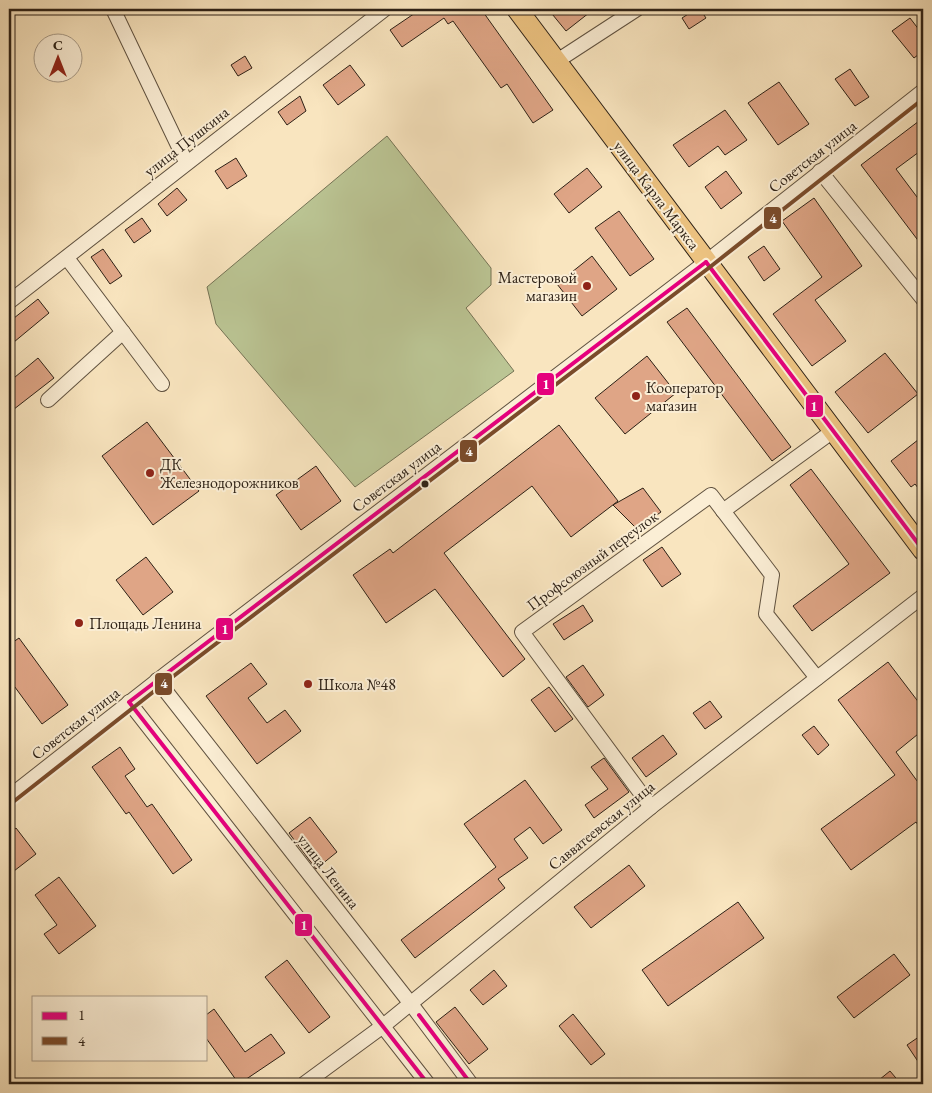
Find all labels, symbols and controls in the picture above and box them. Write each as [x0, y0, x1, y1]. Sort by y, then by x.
north arrow [32, 32, 82, 82]
text: С [53, 36, 63, 54]
street label: улица Пушкина [139, 101, 234, 181]
street label: Советская улица [764, 115, 861, 197]
street label: улица Карла Маркса [609, 136, 705, 255]
line badge: 4 [763, 206, 782, 230]
text: 4 [769, 209, 777, 227]
place label: Мастеровой магазин [498, 267, 578, 306]
marker: Мастеровой магазин [581, 280, 593, 292]
line badge: 1 [536, 372, 555, 396]
text: 1 [542, 375, 550, 393]
place label: Кооператор магазин [646, 377, 724, 416]
marker: Кооператор магазин [630, 390, 642, 402]
line badge: 1 [805, 394, 824, 418]
text: 1 [810, 397, 818, 415]
street label: Советская улица [347, 436, 446, 517]
line badge: 4 [459, 439, 478, 463]
text: 4 [465, 442, 473, 460]
place label: ДК Железнодорожников [159, 454, 299, 493]
marker: ДК Железнодорожников [144, 467, 156, 479]
unlabelled marker [420, 479, 430, 489]
street label: Профсоюзный переулок [522, 505, 663, 615]
place label: Площадь Ленина [89, 613, 202, 634]
marker: Площадь Ленина [73, 617, 85, 629]
line badge: 1 [215, 617, 234, 641]
text: 1 [221, 620, 229, 638]
line badge: 4 [154, 672, 173, 696]
text: 4 [160, 674, 168, 692]
place label: Школа №48 [318, 674, 396, 695]
marker: Школа №48 [302, 678, 314, 690]
street label: Советская улица [27, 682, 124, 764]
street label: Савватеевская улица [544, 776, 659, 875]
street label: улица Ленина [293, 830, 365, 914]
line badge: 1 [294, 913, 313, 937]
text: 1 [300, 916, 308, 934]
legend [32, 996, 208, 1060]
text: 1 [78, 1005, 85, 1024]
text: 4 [78, 1031, 86, 1050]

